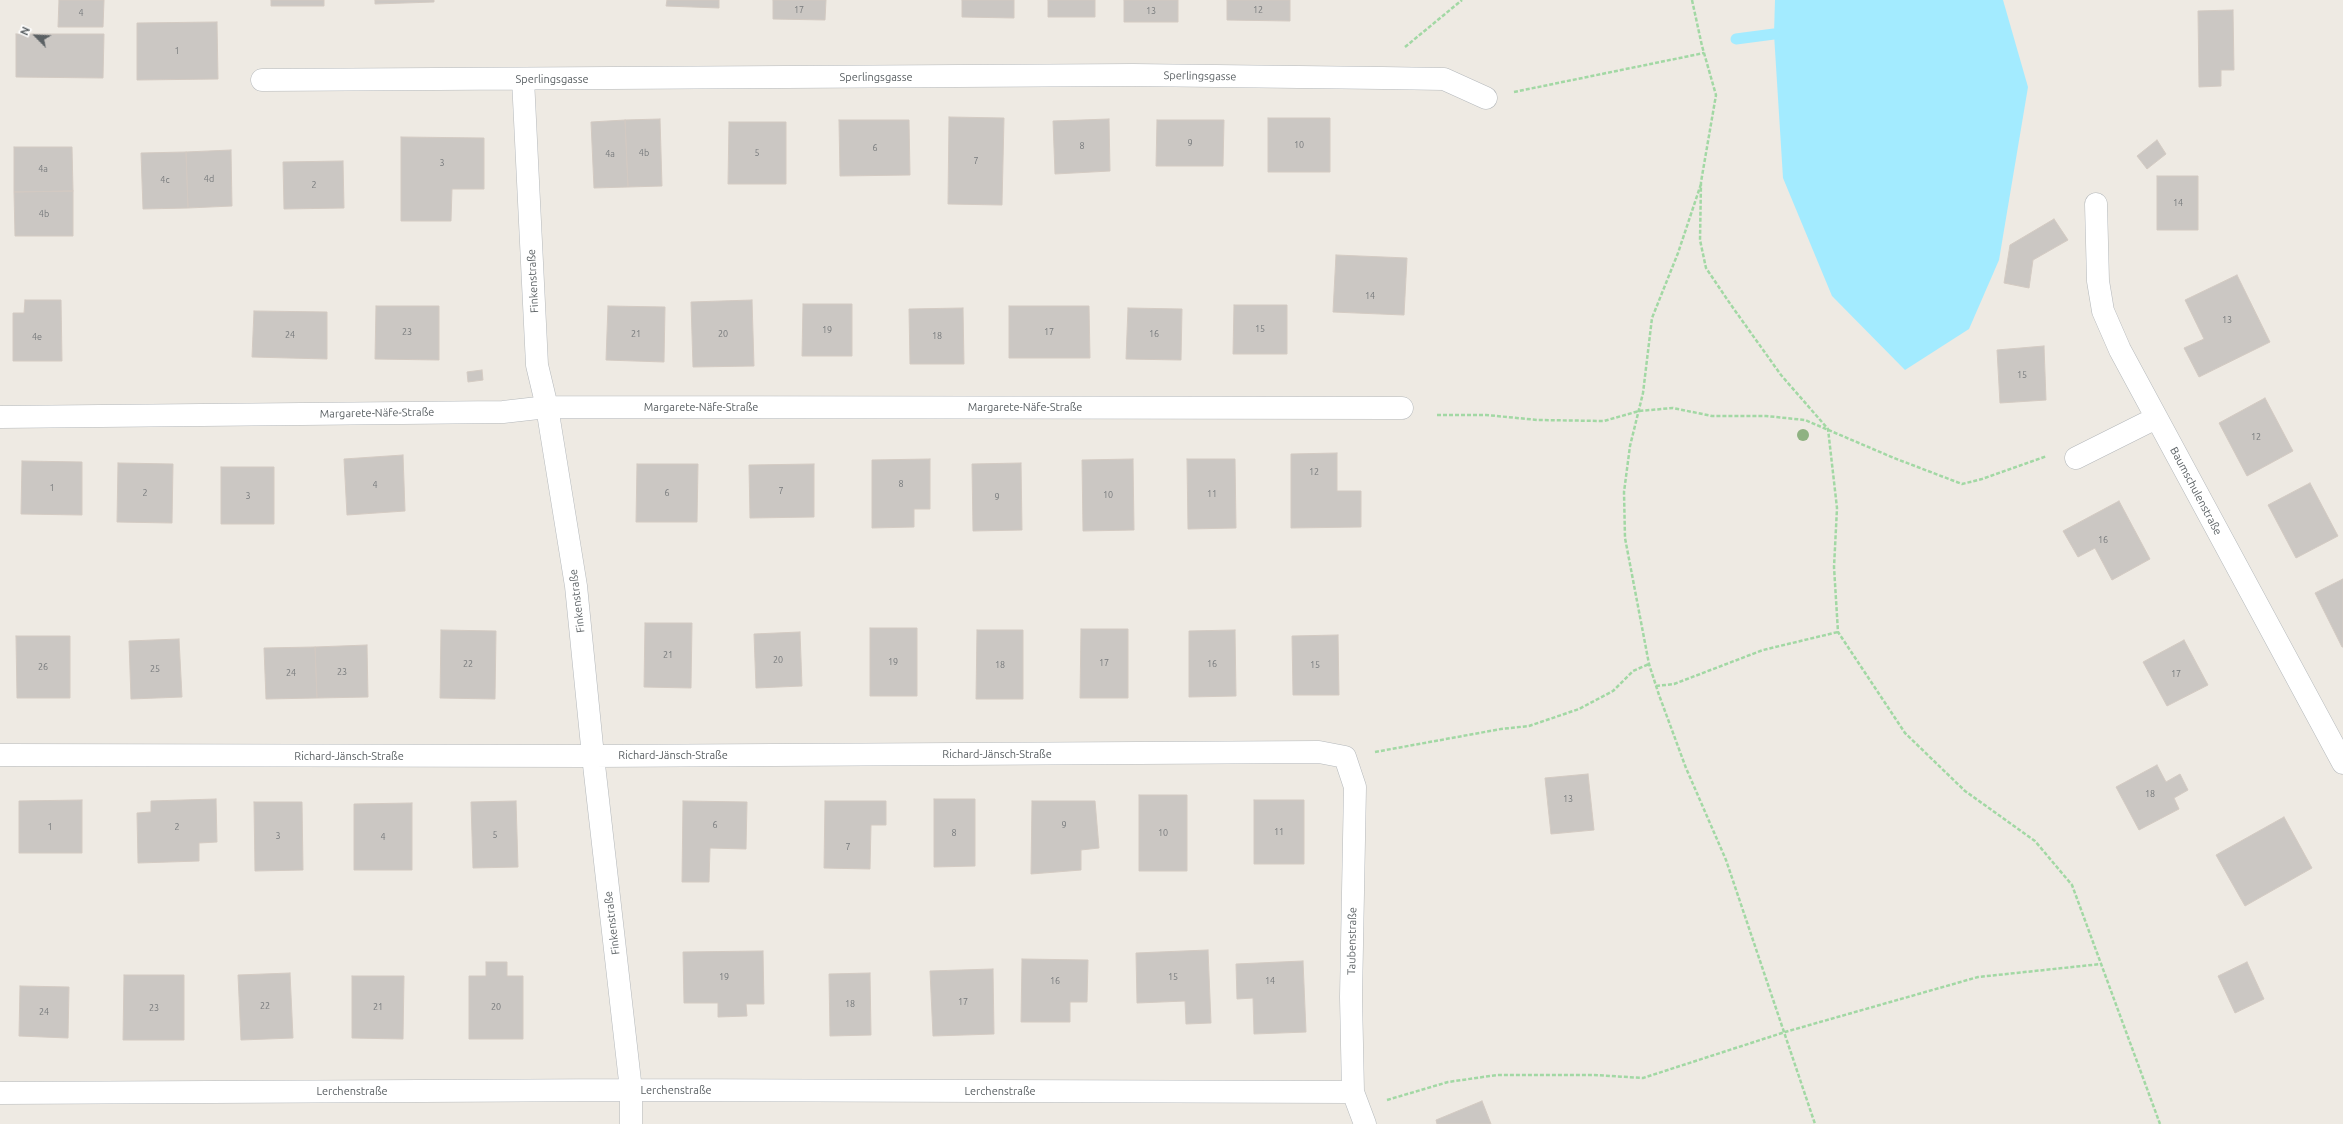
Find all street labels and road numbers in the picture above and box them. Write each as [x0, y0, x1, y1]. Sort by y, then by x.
street label: Sperlingsgasse [1163, 69, 1237, 83]
street label: Sperlingsgasse [840, 70, 912, 84]
street label: Sperlingsgasse [516, 72, 588, 86]
street label: Finkenstraße [525, 249, 541, 313]
street label: Margarete-Näfe-Straße [644, 400, 758, 414]
street label: Margarete-Näfe-Straße [968, 400, 1082, 414]
street label: Margarete-Näfe-Straße [320, 405, 434, 421]
street label: Baumschulenstraße [2167, 445, 2225, 537]
street label: Finkenstraße [567, 568, 587, 634]
street label: Richard-Jänsch-Straße [942, 747, 1052, 761]
street label: Richard-Jänsch-Straße [618, 748, 728, 762]
street label: Richard-Jänsch-Straße [294, 749, 404, 763]
street label: Finkenstraße [602, 890, 622, 956]
street label: Taubenstraße [1345, 907, 1359, 975]
street label: Lerchenstraße [640, 1083, 712, 1097]
street label: Lerchenstraße [316, 1084, 388, 1098]
street label: Lerchenstraße [964, 1084, 1036, 1098]

